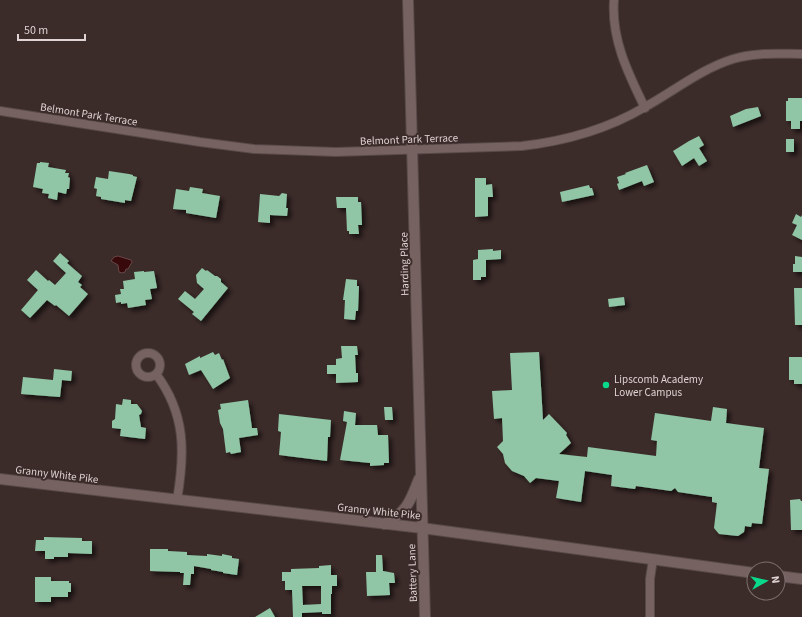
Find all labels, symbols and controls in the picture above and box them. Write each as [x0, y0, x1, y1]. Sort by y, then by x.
scale bar [18, 16, 85, 42]
text: 50 m [24, 22, 48, 39]
street label: Belmont Park Terrace [39, 99, 139, 130]
street label: Belmont Park Terrace [360, 130, 459, 149]
street label: Harding Place [396, 231, 413, 296]
place label: Lipscomb Academy Lower Campus [614, 372, 703, 400]
marker: Lipscomb Academy Lower Campus [601, 380, 611, 390]
street label: Granny White Pike [15, 462, 100, 487]
street label: Granny White Pike [337, 500, 422, 523]
street label: Battery Lane [404, 543, 421, 602]
north arrow [746, 561, 786, 601]
text: N [767, 575, 783, 584]

